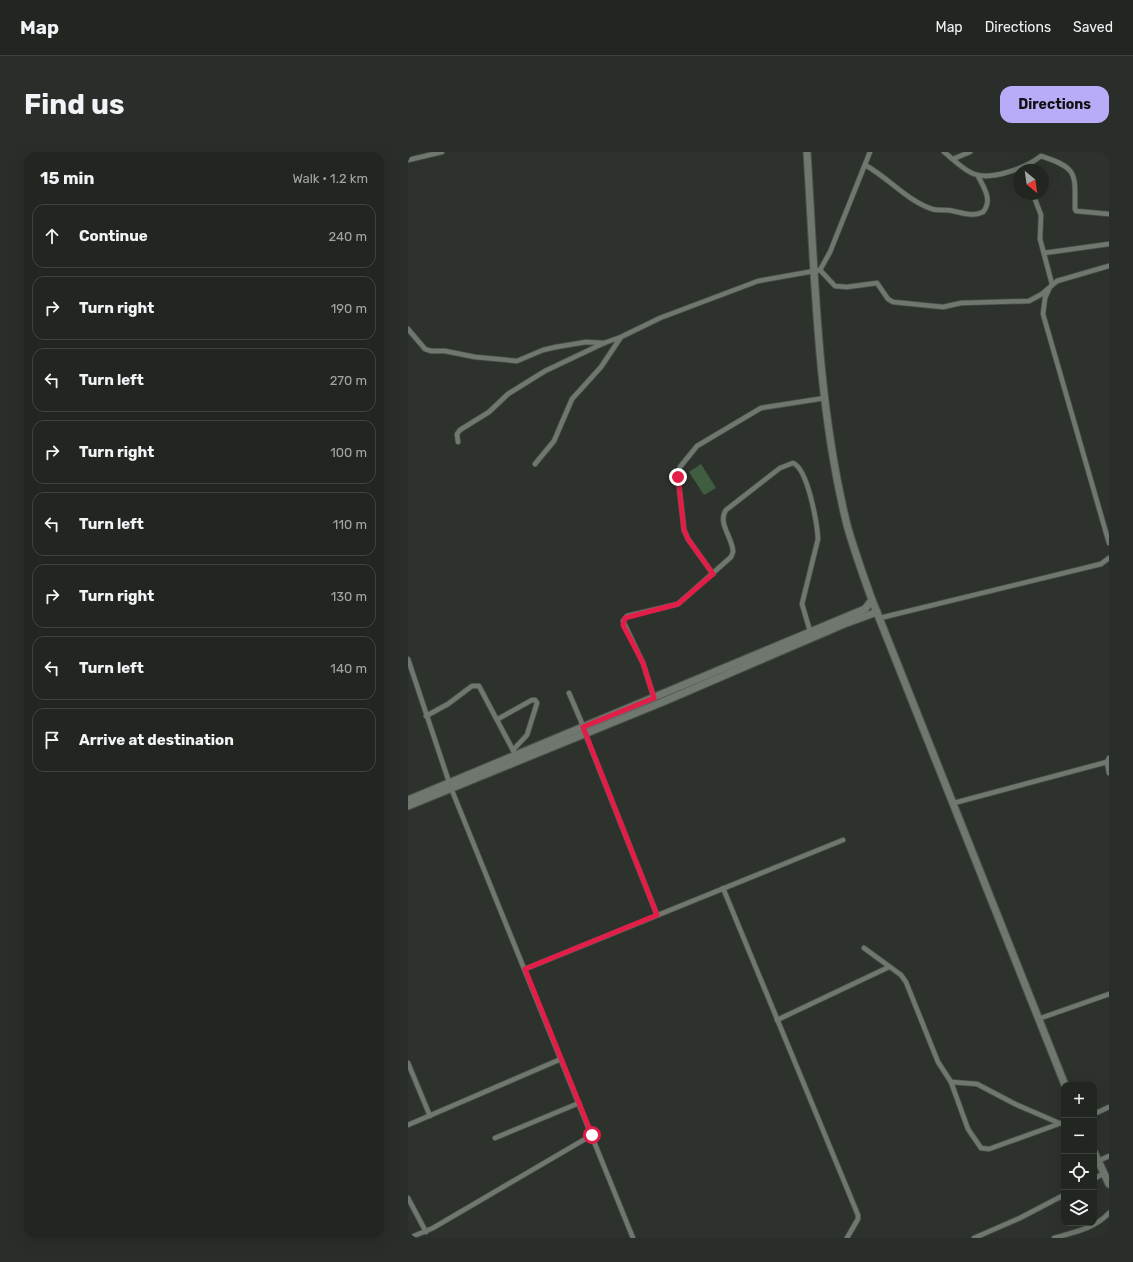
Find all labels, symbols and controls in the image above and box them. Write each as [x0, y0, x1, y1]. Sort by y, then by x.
text: Map [20, 16, 59, 39]
text: Map [936, 19, 963, 36]
text: Directions [985, 19, 1051, 36]
text: Saved [1073, 19, 1113, 36]
button: Directions [1000, 86, 1109, 123]
text: Find us [24, 88, 124, 121]
north arrow [1013, 164, 1049, 200]
text: 15 min [40, 168, 94, 188]
text: Walk · 1.2 km [292, 171, 368, 186]
icon: ahead [41, 225, 63, 247]
text: Continue [79, 227, 148, 245]
text: 240 m [328, 229, 367, 244]
icon: right [41, 297, 63, 319]
text: Turn right [79, 299, 154, 317]
text: 190 m [331, 301, 367, 316]
icon: left [41, 369, 63, 391]
text: Turn left [79, 371, 144, 389]
text: 270 m [330, 373, 367, 388]
icon: right [41, 441, 63, 463]
text: Turn right [79, 443, 154, 461]
text: 100 m [330, 445, 367, 460]
route end [669, 468, 687, 486]
icon: left [41, 513, 63, 535]
text: Turn left [79, 515, 144, 533]
text: 110 m [333, 517, 367, 532]
icon: right [41, 585, 63, 607]
text: Turn right [79, 587, 154, 605]
text: 130 m [331, 589, 367, 604]
icon: left [41, 657, 63, 679]
text: Turn left [79, 659, 144, 677]
text: 140 m [330, 661, 367, 676]
icon: arrive [41, 729, 63, 751]
text: Arrive at destination [79, 731, 234, 749]
map controls [1061, 1082, 1097, 1226]
button: + [1061, 1082, 1097, 1118]
button: − [1061, 1118, 1097, 1154]
route start [583, 1126, 601, 1144]
button: locate [1061, 1154, 1097, 1190]
button: layers [1061, 1190, 1097, 1226]

